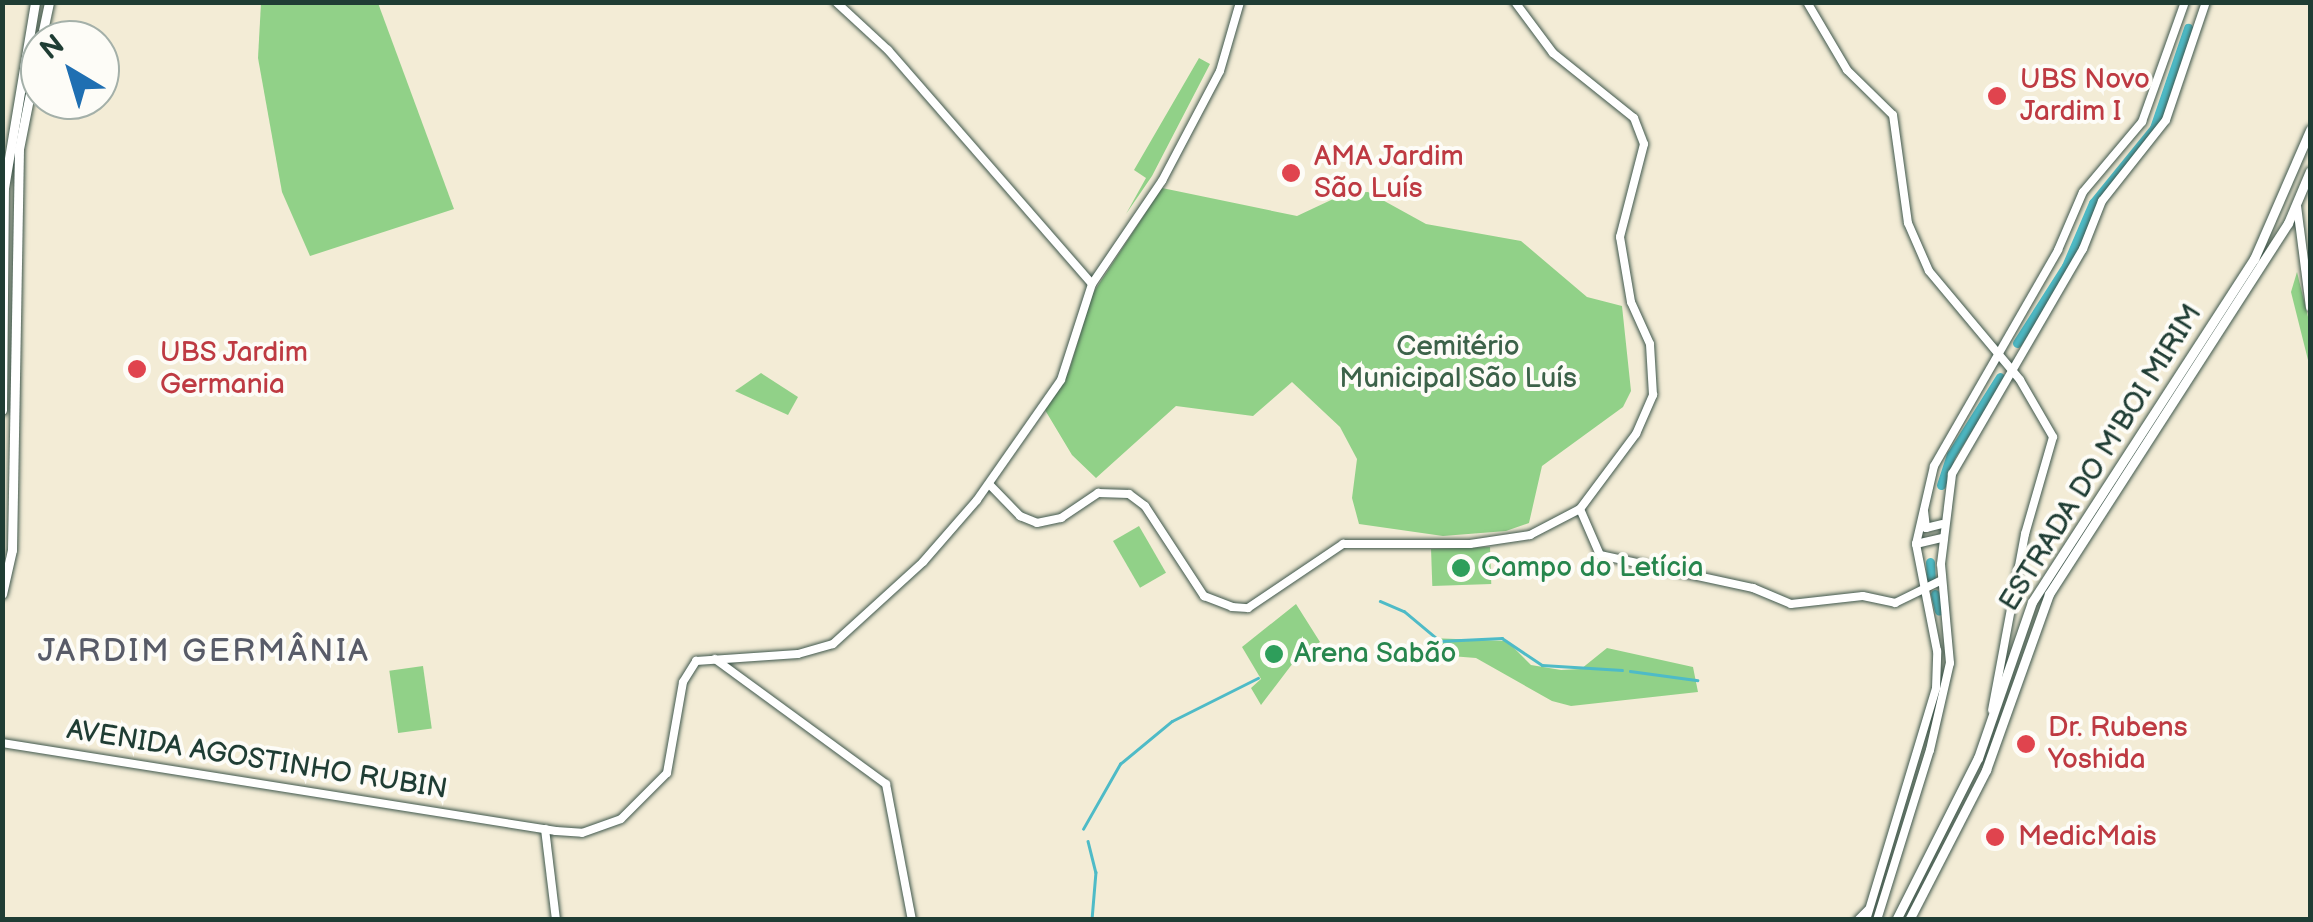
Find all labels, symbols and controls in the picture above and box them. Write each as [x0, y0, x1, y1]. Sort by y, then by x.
north arrow [20, 20, 120, 120]
text: N [34, 28, 71, 67]
place label: UBS Novo Jardim I [2020, 63, 2150, 129]
marker: UBS Novo Jardim I [1984, 83, 2010, 109]
place label: AMA Jardim São Luís [1314, 140, 1465, 206]
marker: AMA Jardim São Luís [1278, 160, 1304, 186]
street label: ESTRADA DO M'BOI MIRIM [1993, 299, 2209, 617]
park label: Cemitério Municipal São Luís [1339, 330, 1577, 396]
place label: UBS Jardim Germania [160, 336, 309, 402]
marker: UBS Jardim Germania [124, 356, 150, 382]
place label: Campo do Letícia [1481, 551, 1704, 585]
marker: Campo do Letícia [1450, 557, 1472, 579]
district label: JARDIM GERMÂNIA [38, 633, 370, 671]
place label: Arena Sabão [1294, 637, 1457, 671]
marker: Arena Sabão [1263, 643, 1285, 665]
place label: Dr. Rubens Yoshida [2048, 711, 2187, 777]
street label: AVENIDA AGOSTINHO RUBIN [64, 713, 450, 807]
marker: Dr. Rubens Yoshida [2013, 731, 2039, 757]
place label: MedicMais [2018, 820, 2157, 854]
marker: MedicMais [1982, 824, 2008, 850]

